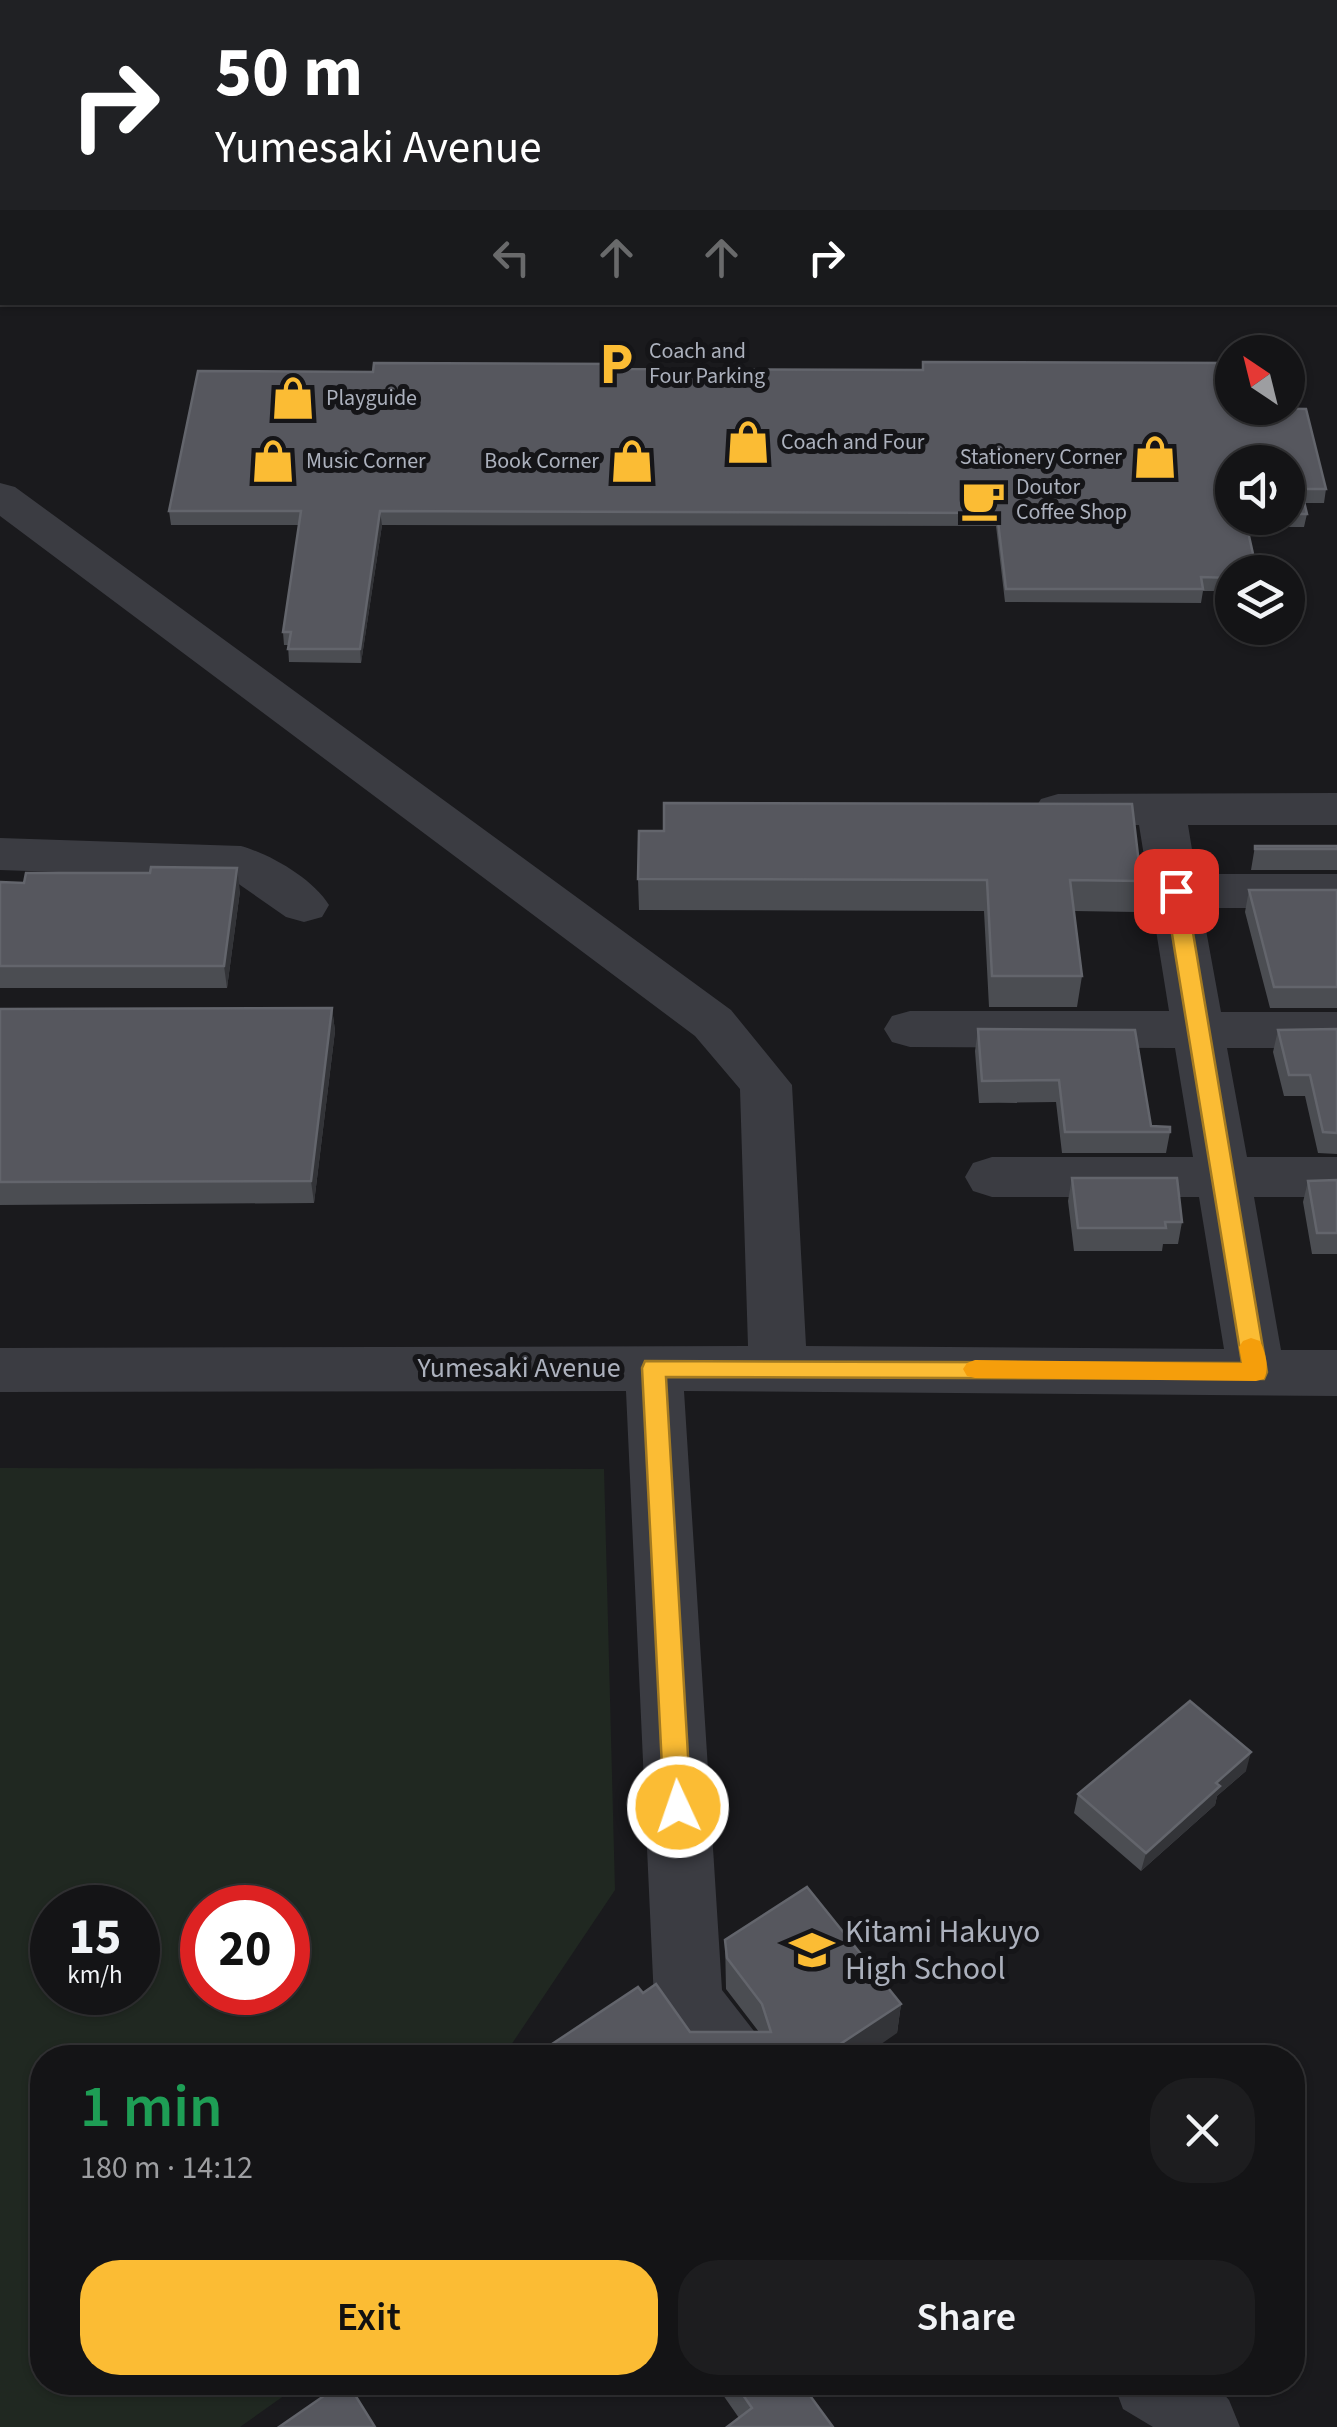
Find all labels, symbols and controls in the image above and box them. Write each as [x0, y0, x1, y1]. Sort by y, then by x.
text: 50 m [215, 23, 363, 123]
icon: right [50, 40, 180, 170]
text: Yumesaki Avenue [215, 116, 542, 180]
icon: left [484, 230, 539, 285]
icon: ahead [589, 230, 644, 285]
icon: ahead [694, 230, 749, 285]
icon: right [799, 230, 854, 285]
place label: Coach and Four Parking [649, 335, 765, 392]
north arrow [1215, 335, 1305, 425]
map controls [1215, 335, 1305, 645]
parking icon: Coach and Four Parking [592, 340, 640, 388]
shop icon: Playguide [269, 374, 317, 422]
place label: Playguide [326, 382, 417, 414]
shop icon: Coach and Four [724, 418, 772, 466]
place label: Coach and Four [781, 426, 925, 458]
shop icon: Stationery Corner [1131, 433, 1179, 481]
shop icon: Music Corner [249, 437, 297, 485]
shop icon: Book Corner [608, 437, 656, 485]
place label: Stationery Corner [960, 441, 1122, 473]
place label: Music Corner [306, 445, 426, 477]
place label: Book Corner [484, 445, 599, 477]
button: sound [1215, 445, 1305, 535]
place label: Doutor Coffee Shop [1016, 471, 1127, 528]
cafe icon: Doutor Coffee Shop [959, 476, 1007, 524]
button: layers [1215, 555, 1305, 645]
pin [1134, 849, 1219, 934]
icon: arrive [1149, 864, 1204, 919]
street label: Yumesaki Avenue [416, 1348, 621, 1388]
position arrow [626, 1755, 730, 1859]
speed limit sign: 20 [180, 1885, 310, 2015]
text: 15 [69, 1902, 121, 1973]
place label: Kitami Hakuyo High School [845, 1909, 1040, 1992]
school or university icon: Kitami Hakuyo High School [788, 1926, 836, 1974]
text: km/h [67, 1957, 123, 1993]
text: 1 min [80, 2065, 223, 2150]
button: close [1150, 2078, 1255, 2183]
text: 180 m · 14:12 [80, 2145, 253, 2191]
button: Exit [80, 2260, 658, 2375]
button: Share [678, 2260, 1255, 2375]

